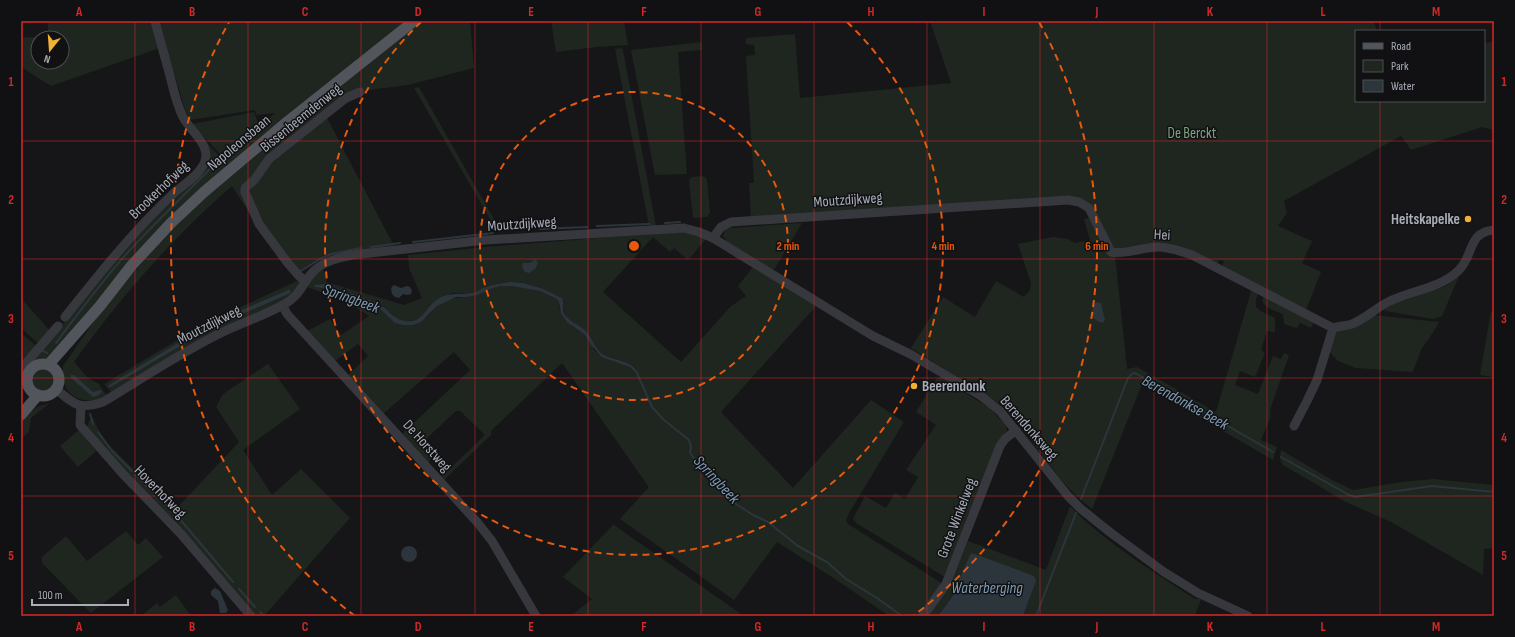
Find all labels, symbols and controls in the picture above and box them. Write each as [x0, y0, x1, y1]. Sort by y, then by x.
text: A [75, 4, 83, 20]
text: B [189, 4, 195, 20]
text: C [302, 4, 309, 20]
text: D [415, 4, 422, 20]
text: E [528, 4, 534, 20]
text: F [641, 4, 647, 20]
text: G [755, 4, 762, 20]
text: H [868, 4, 875, 20]
text: I [983, 4, 986, 20]
text: J [1095, 4, 1099, 20]
text: K [1207, 4, 1214, 20]
text: L [1320, 4, 1326, 20]
text: M [1432, 4, 1440, 20]
north arrow [30, 30, 70, 70]
legend [1355, 30, 1485, 102]
text: Road [1391, 39, 1411, 54]
text: N [42, 52, 52, 66]
text: Park [1391, 59, 1409, 74]
text: 1 [8, 74, 14, 90]
text: 1 [1501, 74, 1507, 90]
street label: Bissenbeemdenweg [256, 79, 346, 157]
text: Water [1391, 79, 1415, 94]
street label: Napoleonsbaan [203, 111, 275, 175]
park label: De Berckt [1168, 124, 1217, 143]
street label: Brookerhofweg [125, 157, 193, 223]
street label: Moutzdijkweg [813, 188, 883, 212]
text: 2 [8, 192, 14, 208]
text: 2 [1501, 192, 1507, 208]
place label: Heitskapelke [1391, 210, 1460, 229]
street label: Moutzdijkweg [487, 212, 557, 236]
marker: Heitskapelke [1463, 214, 1473, 224]
street label: Hei [1153, 225, 1171, 245]
centre of rings [627, 239, 641, 253]
text: 2 min [777, 239, 799, 254]
text: 4 min [931, 239, 955, 254]
text: 6 min [1085, 239, 1109, 254]
water label: Springbeek [320, 280, 383, 318]
street label: Moutzdijkweg [174, 301, 244, 349]
text: 3 [8, 311, 14, 327]
text: 3 [1501, 311, 1507, 327]
water label: Berendonkse Beek [1138, 371, 1232, 435]
place label: Beerendonk [922, 377, 986, 396]
marker: Beerendonk [909, 381, 919, 391]
street label: Berendonksweg [996, 392, 1062, 464]
street label: De Horstweg [399, 416, 455, 476]
text: 4 [8, 430, 14, 446]
text: 4 [1501, 430, 1507, 446]
water label: Springbeek [689, 452, 744, 509]
street label: Hoverhofweg [130, 461, 190, 523]
street label: Grote Winkelweg [933, 475, 981, 561]
text: 5 [8, 548, 14, 564]
text: 5 [1501, 548, 1507, 564]
water label: Waterberging [951, 579, 1023, 598]
scale bar [32, 581, 128, 607]
text: 100 m [38, 588, 63, 603]
text: A [75, 619, 83, 635]
text: B [189, 619, 195, 635]
text: C [302, 619, 309, 635]
text: D [415, 619, 422, 635]
text: E [528, 619, 534, 635]
text: F [641, 619, 647, 635]
text: G [755, 619, 762, 635]
text: H [868, 619, 875, 635]
text: I [983, 619, 986, 635]
text: J [1095, 619, 1099, 635]
text: K [1207, 619, 1214, 635]
text: L [1320, 619, 1326, 635]
text: M [1432, 619, 1440, 635]

